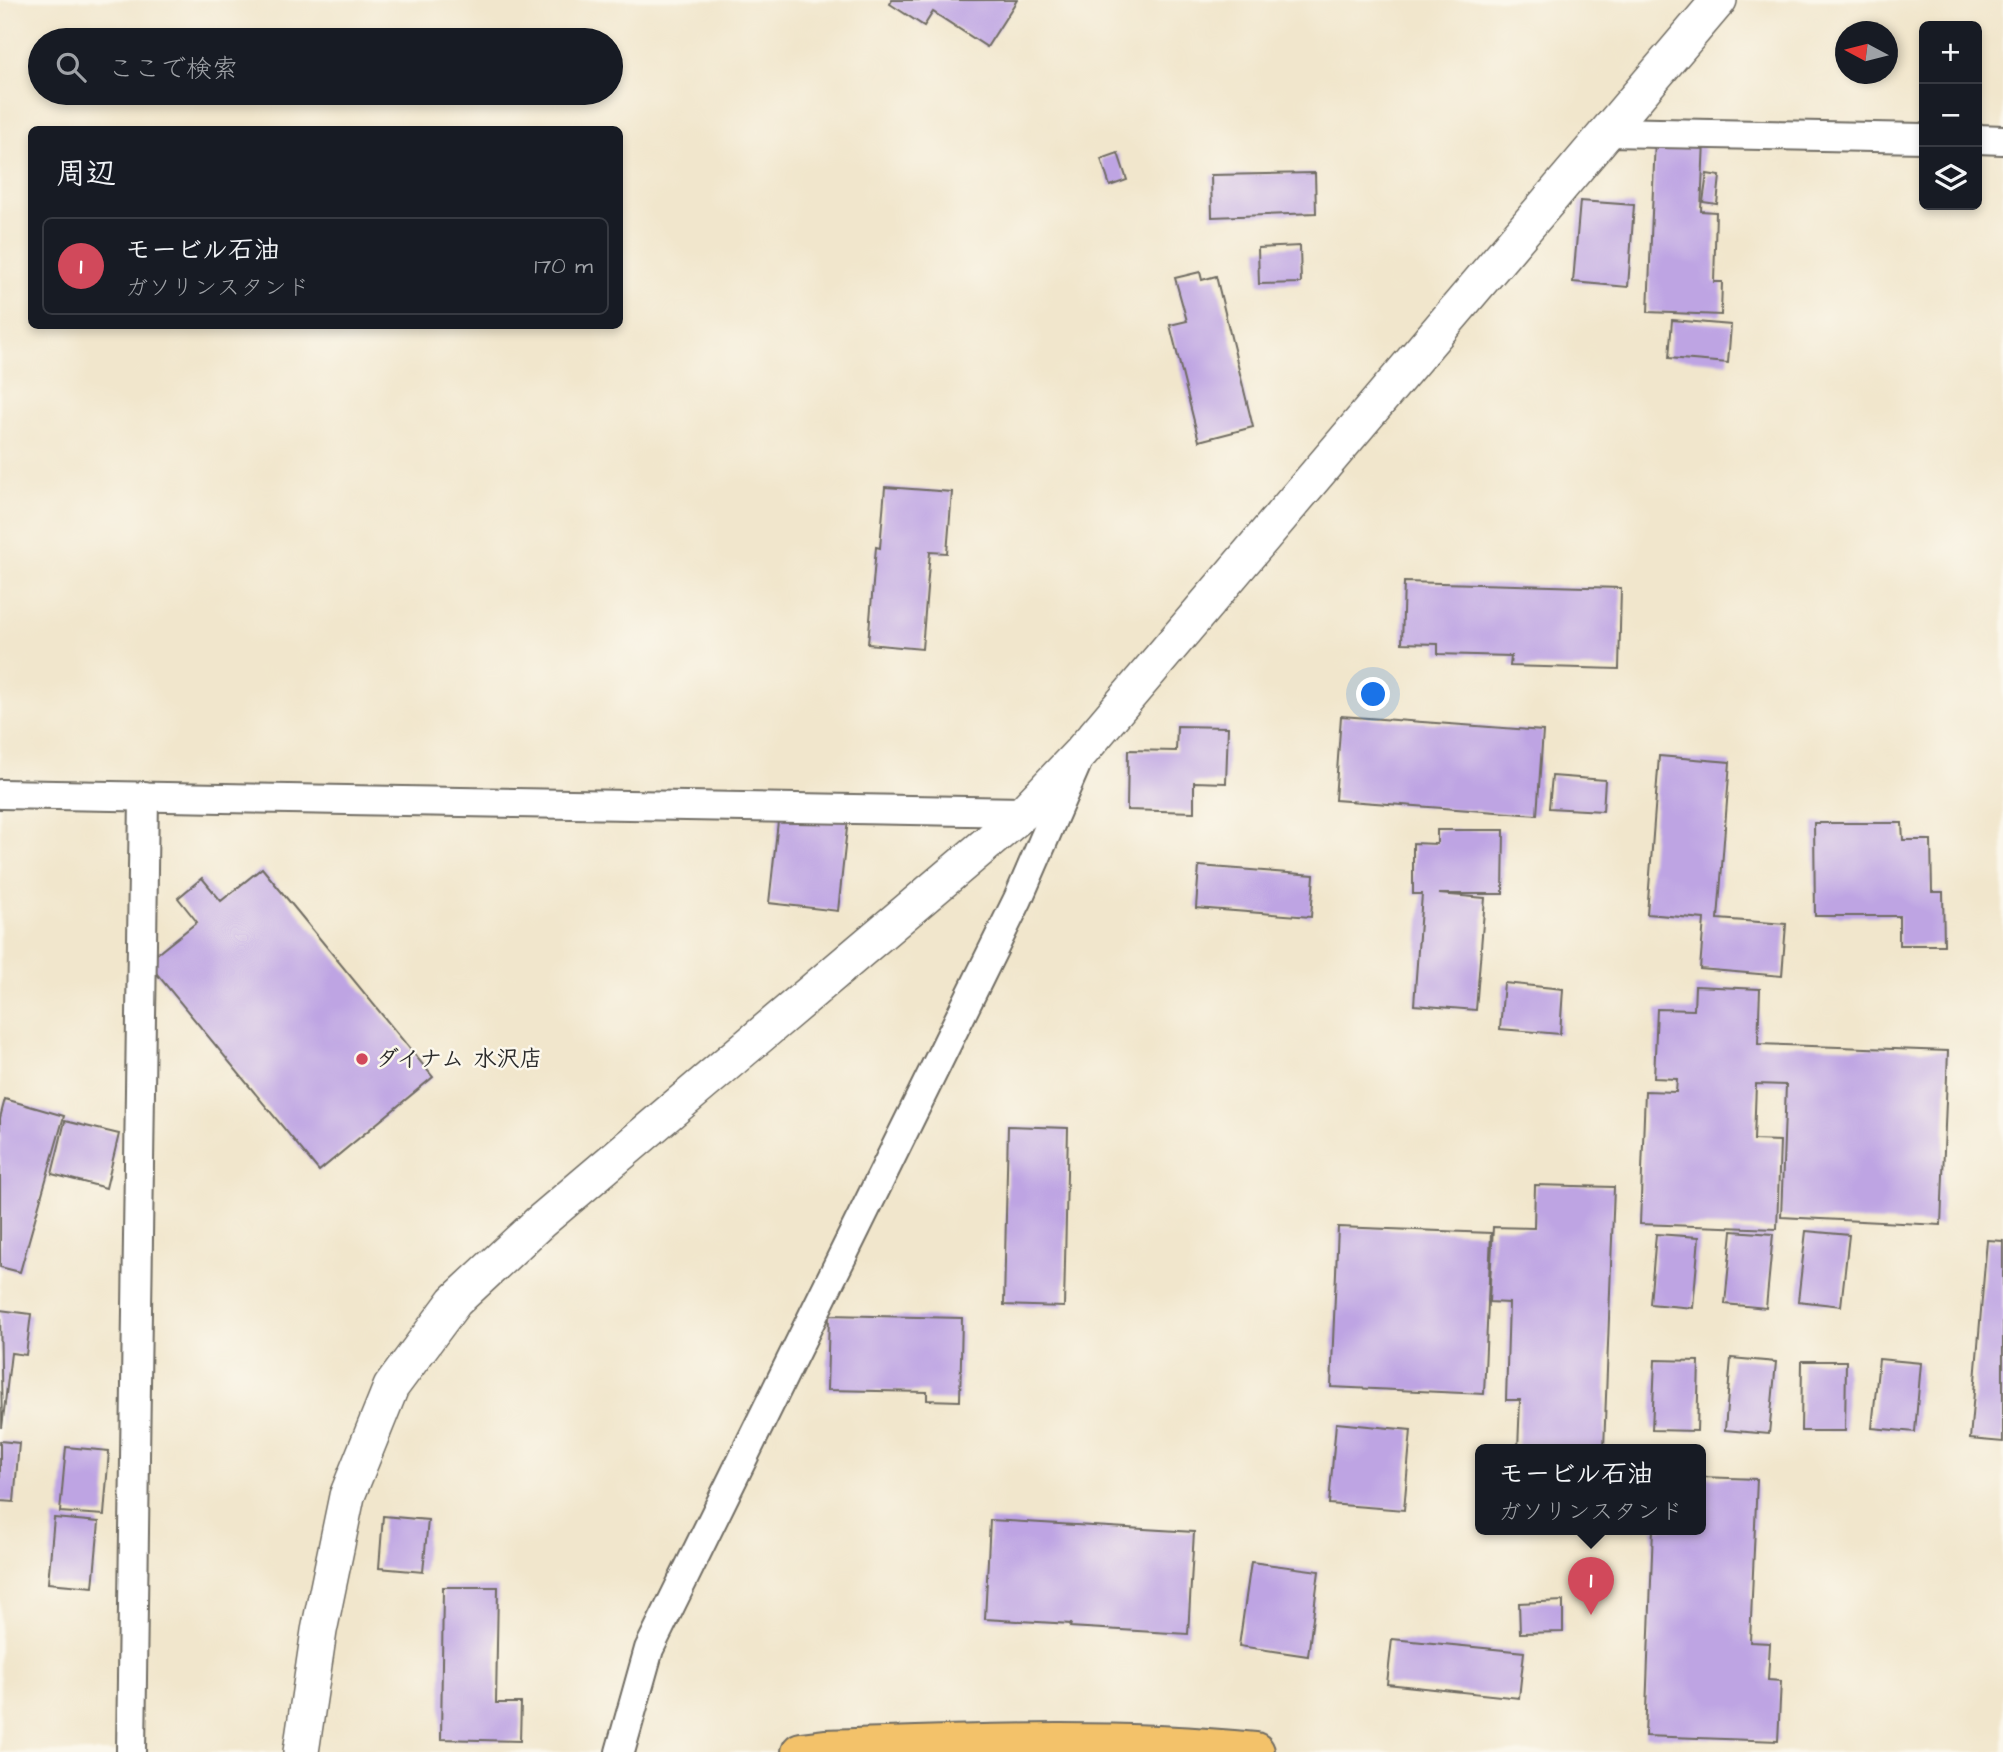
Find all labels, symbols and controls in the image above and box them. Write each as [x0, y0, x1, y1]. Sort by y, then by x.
north arrow [1835, 21, 1898, 84]
map controls [1919, 21, 1982, 210]
button: + [1919, 21, 1982, 84]
search box [28, 28, 623, 105]
icon: search [52, 48, 90, 86]
text: ここで検索 [108, 51, 238, 87]
button: − [1919, 84, 1982, 147]
button: layers [1919, 147, 1982, 210]
text: 周辺 [56, 153, 116, 195]
text: モービル石油 [125, 232, 280, 268]
text: 1 [80, 250, 82, 282]
text: 170 m [534, 250, 593, 282]
text: ガソリンスタンド [125, 272, 309, 304]
your location [1356, 677, 1390, 711]
place label: ダイナム 水沢店 [376, 1043, 543, 1075]
marker: ダイナム 水沢店 [354, 1051, 370, 1067]
popup [1475, 1444, 1706, 1535]
text: モービル石油 [1498, 1456, 1653, 1492]
text: ガソリンスタンド [1498, 1496, 1683, 1528]
pin: 1 [1568, 1557, 1614, 1615]

